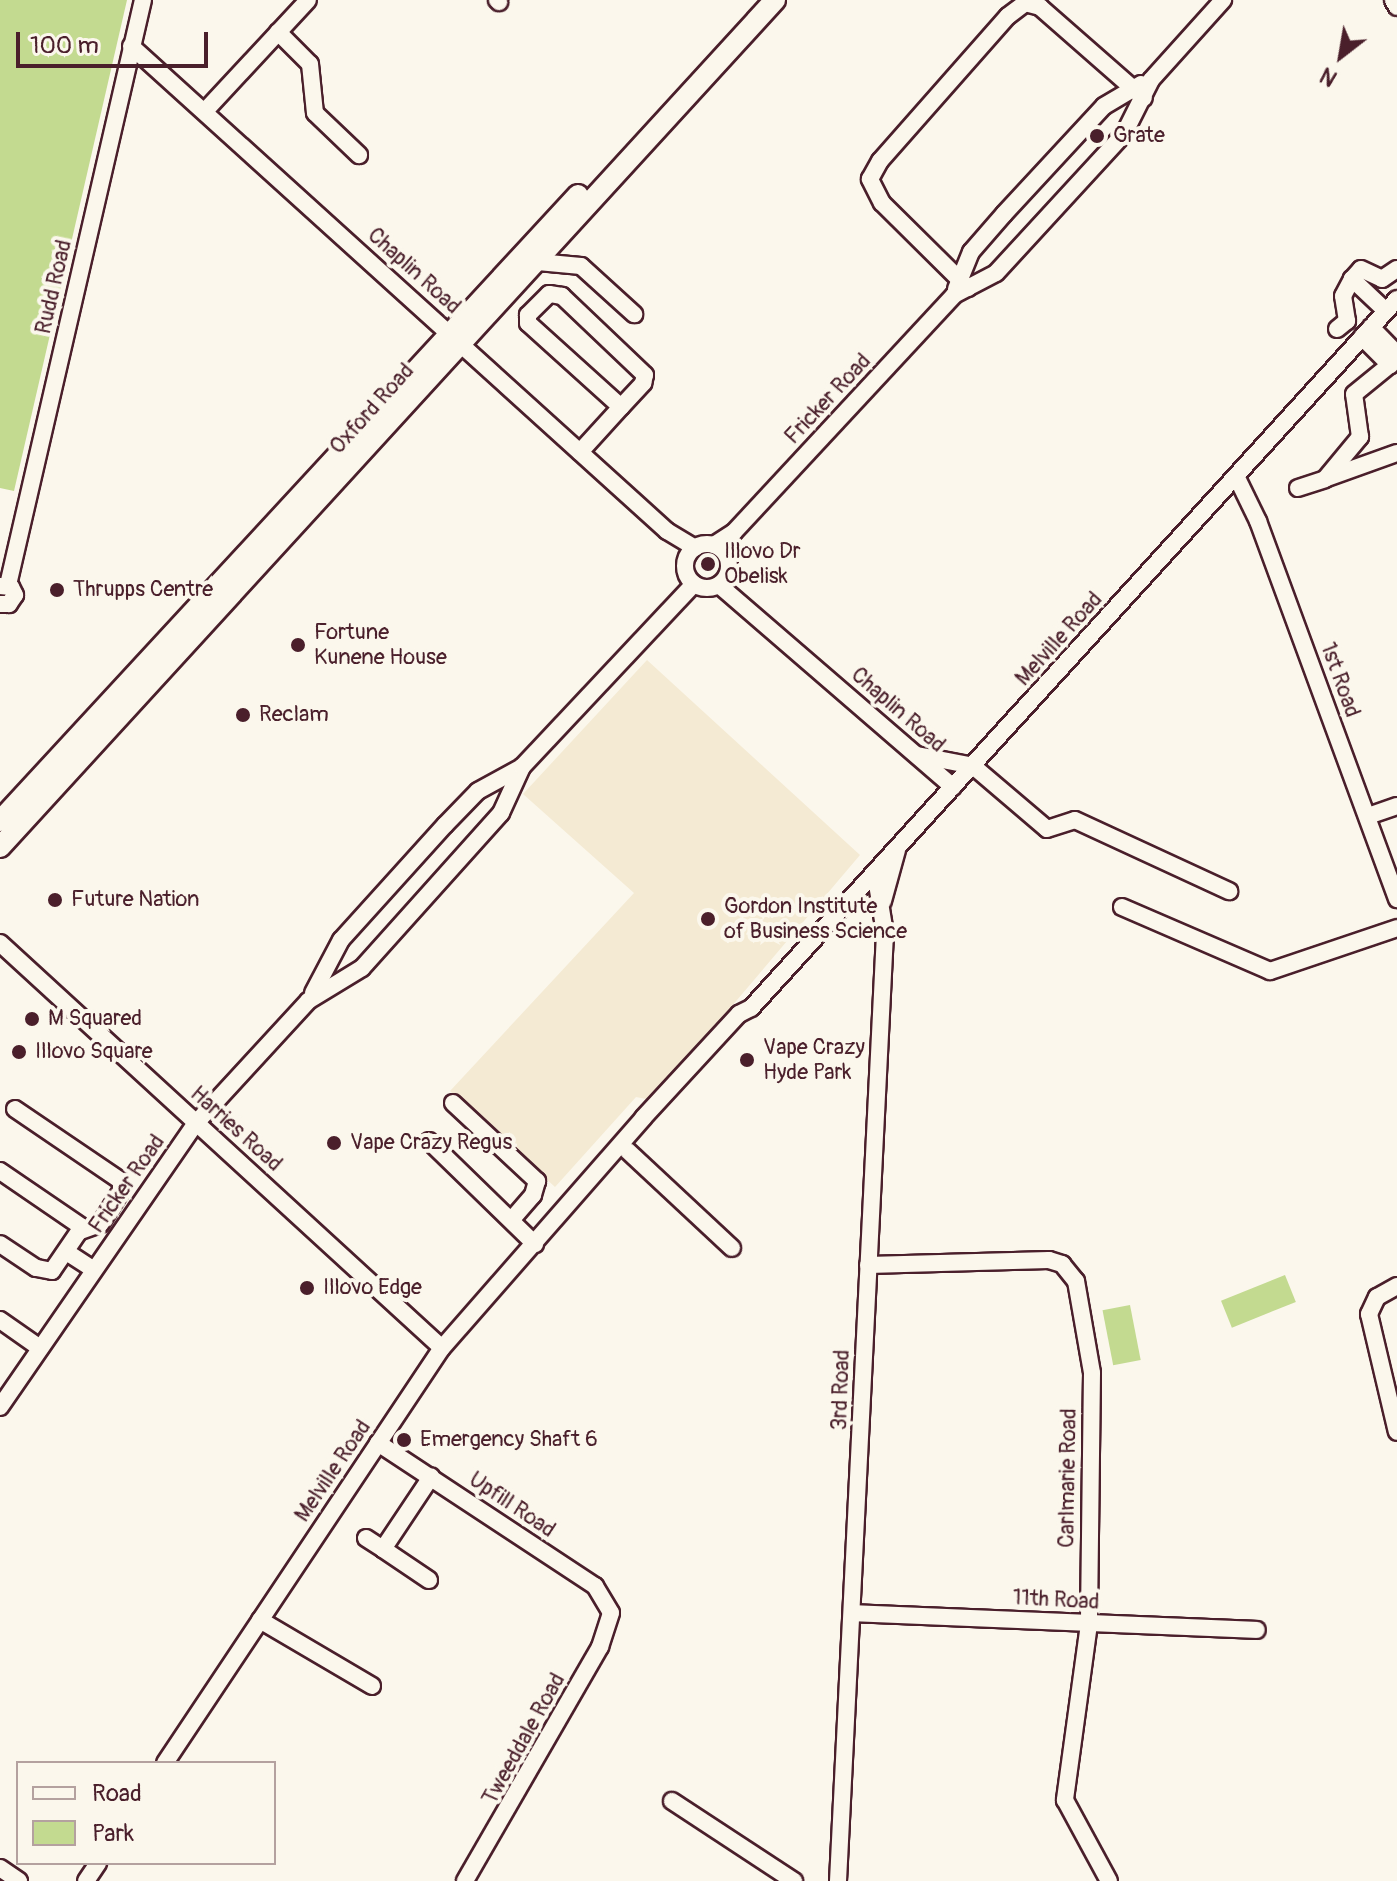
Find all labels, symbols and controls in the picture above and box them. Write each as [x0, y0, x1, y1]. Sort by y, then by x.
scale bar [20, 16, 212, 66]
north arrow [1301, 16, 1381, 96]
text: 100 m [30, 31, 99, 60]
text: N [1315, 61, 1342, 92]
place label: Grate [1113, 123, 1165, 149]
marker: Grate [1088, 127, 1106, 145]
street label: Chaplin Road [362, 222, 466, 320]
street label: Rudd Road [30, 237, 78, 337]
street label: Fricker Road [779, 348, 877, 450]
street label: Oxford Road [324, 358, 420, 460]
place label: Illovo Dr Obelisk [724, 538, 801, 590]
marker: Illovo Dr Obelisk [699, 555, 717, 573]
place label: Thrupps Centre [73, 577, 213, 603]
marker: Thrupps Centre [48, 581, 66, 599]
street label: Melville Road [1010, 587, 1108, 691]
place label: Fortune Kunene House [314, 619, 447, 670]
marker: Fortune Kunene House [289, 636, 307, 654]
street label: 1st Road [1314, 639, 1366, 721]
street label: Chaplin Road [845, 662, 951, 758]
place label: Reclam [259, 702, 329, 728]
marker: Reclam [234, 706, 252, 724]
place label: Future Nation [71, 887, 200, 913]
marker: Future Nation [46, 891, 64, 909]
place label: Gordon Institute of Business Science [724, 893, 907, 944]
marker: Gordon Institute of Business Science [699, 910, 717, 928]
place label: M Squared [48, 1006, 142, 1032]
marker: M Squared [23, 1010, 41, 1028]
place label: Vape Crazy Hyde Park [763, 1034, 865, 1086]
place label: Illovo Square [35, 1039, 153, 1065]
marker: Illovo Square [10, 1043, 28, 1061]
marker: Vape Crazy Hyde Park [738, 1051, 756, 1069]
street label: Harries Road [185, 1081, 287, 1177]
street label: Fricker Road [83, 1130, 171, 1238]
place label: Vape Crazy Regus [350, 1130, 512, 1156]
marker: Vape Crazy Regus [325, 1134, 343, 1152]
place label: Illovo Edge [323, 1275, 422, 1301]
marker: Illovo Edge [298, 1279, 316, 1297]
street label: 3rd Road [826, 1349, 856, 1431]
street label: Carlmarie Road [1054, 1408, 1082, 1548]
street label: Melville Road [289, 1415, 377, 1527]
place label: Emergency Shaft 6 [420, 1427, 598, 1453]
marker: Emergency Shaft 6 [395, 1431, 413, 1449]
street label: Upfill Road [464, 1466, 560, 1544]
street label: 11th Road [1012, 1585, 1100, 1615]
street label: Tweeddale Road [477, 1669, 571, 1809]
legend [16, 1761, 276, 1865]
text: Road [92, 1779, 142, 1808]
text: Park [92, 1819, 134, 1848]

